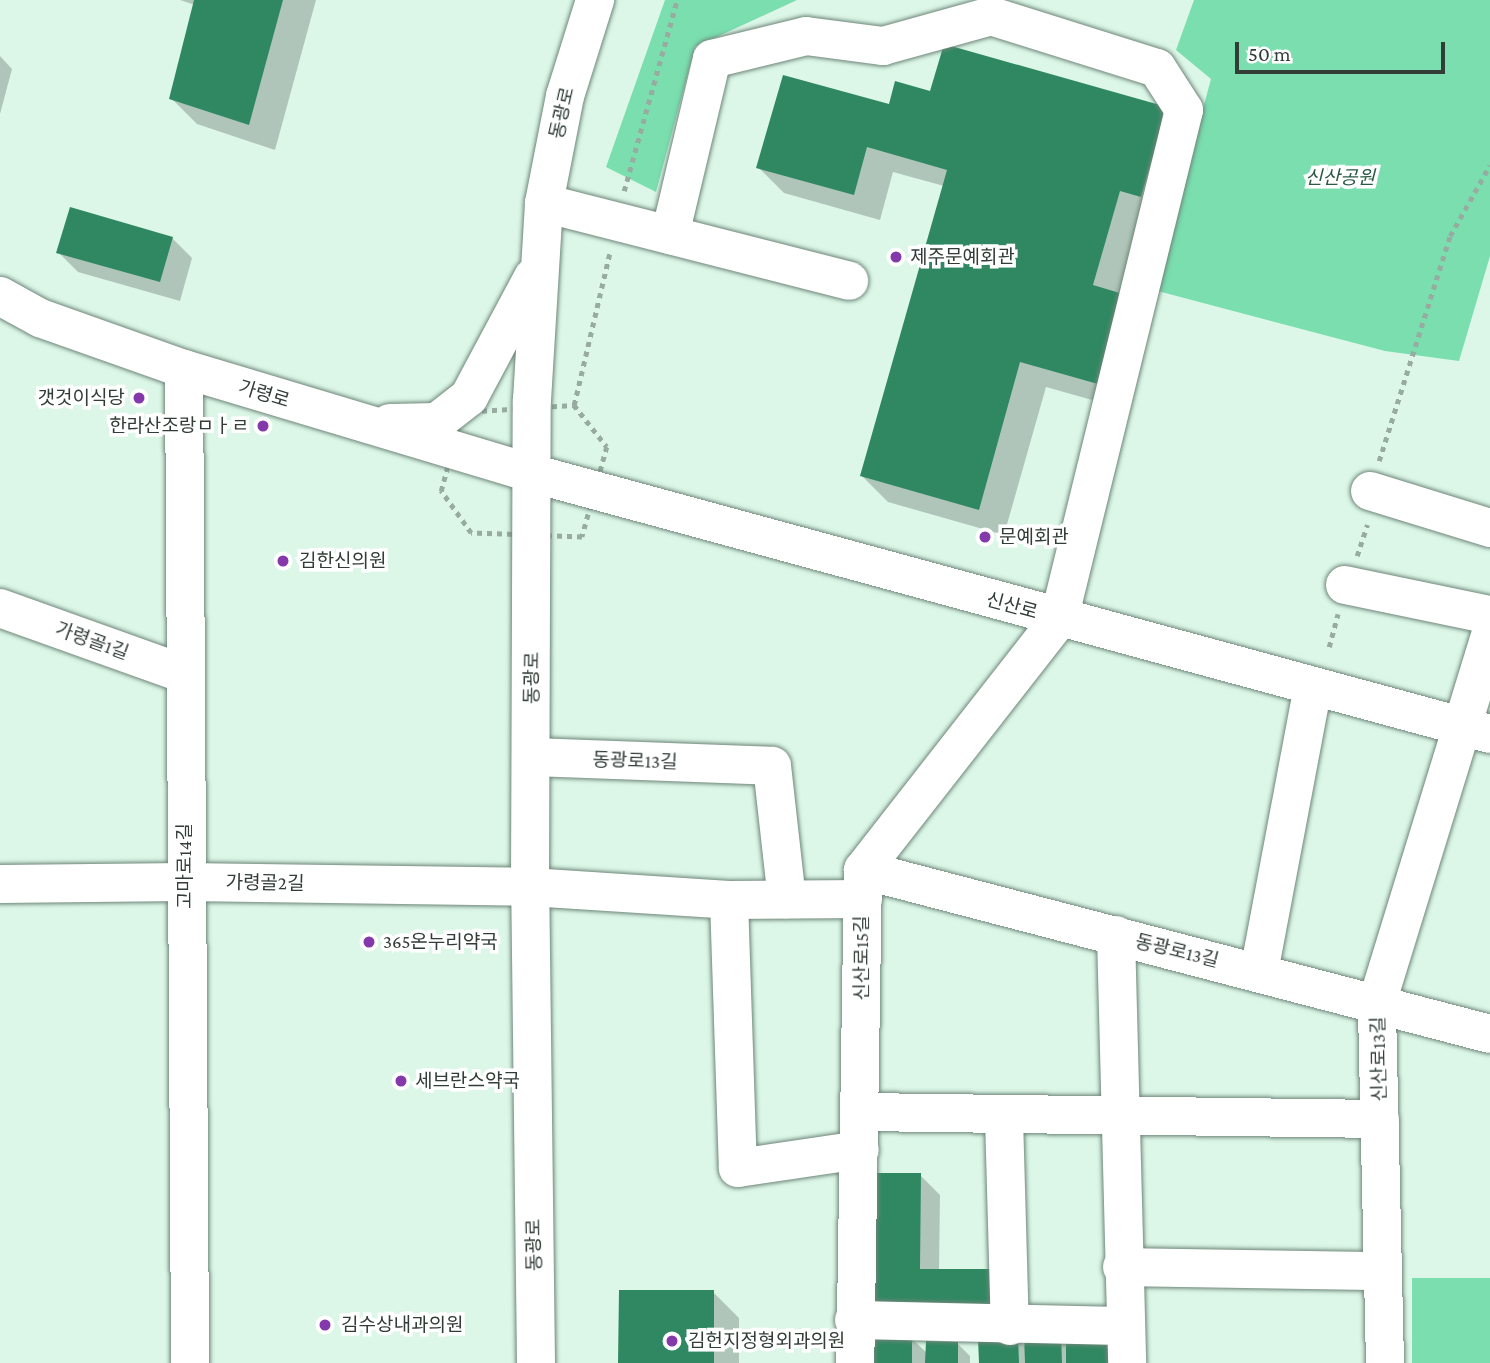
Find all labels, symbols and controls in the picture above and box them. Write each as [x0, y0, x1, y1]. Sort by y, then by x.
scale bar [1238, 28, 1448, 72]
text: 50 m [1248, 42, 1291, 66]
street label: 동광로 [545, 85, 579, 141]
park label: 신산공원 [1305, 167, 1375, 189]
place label: 제주문예회관 [910, 246, 1015, 268]
marker: 제주문예회관 [888, 249, 904, 265]
street label: 가령로 [236, 375, 292, 413]
place label: 갯것이식당 [38, 387, 125, 409]
marker: 갯것이식당 [131, 390, 147, 406]
place label: 한라산조랑ㅁㅏㄹ [109, 415, 249, 437]
marker: 한라산조랑ㅁㅏㄹ [255, 418, 271, 434]
place label: 문예회관 [999, 526, 1069, 548]
marker: 문예회관 [977, 529, 993, 545]
place label: 김한신의원 [299, 550, 386, 572]
marker: 김한신의원 [273, 551, 293, 571]
street label: 신산로 [984, 588, 1040, 624]
street label: 가령골1길 [52, 617, 132, 665]
street label: 동광로 [520, 652, 544, 704]
street label: 동광로13길 [592, 748, 678, 774]
street label: 고마로14길 [174, 823, 196, 909]
street label: 가령골2길 [225, 871, 305, 895]
street label: 신산로15길 [851, 915, 873, 1001]
street label: 동광로13길 [1133, 930, 1221, 972]
place label: 365온누리약국 [383, 931, 498, 953]
marker: 365온누리약국 [361, 934, 377, 950]
street label: 신산로13길 [1367, 1016, 1391, 1102]
place label: 세브란스약국 [415, 1070, 520, 1092]
marker: 세브란스약국 [393, 1073, 409, 1089]
street label: 동광로 [522, 1219, 546, 1271]
place label: 김수상내과의원 [341, 1314, 463, 1336]
marker: 김수상내과의원 [315, 1315, 335, 1335]
place label: 김헌지정형외과의원 [688, 1330, 845, 1352]
marker: 김헌지정형외과의원 [662, 1331, 682, 1351]

